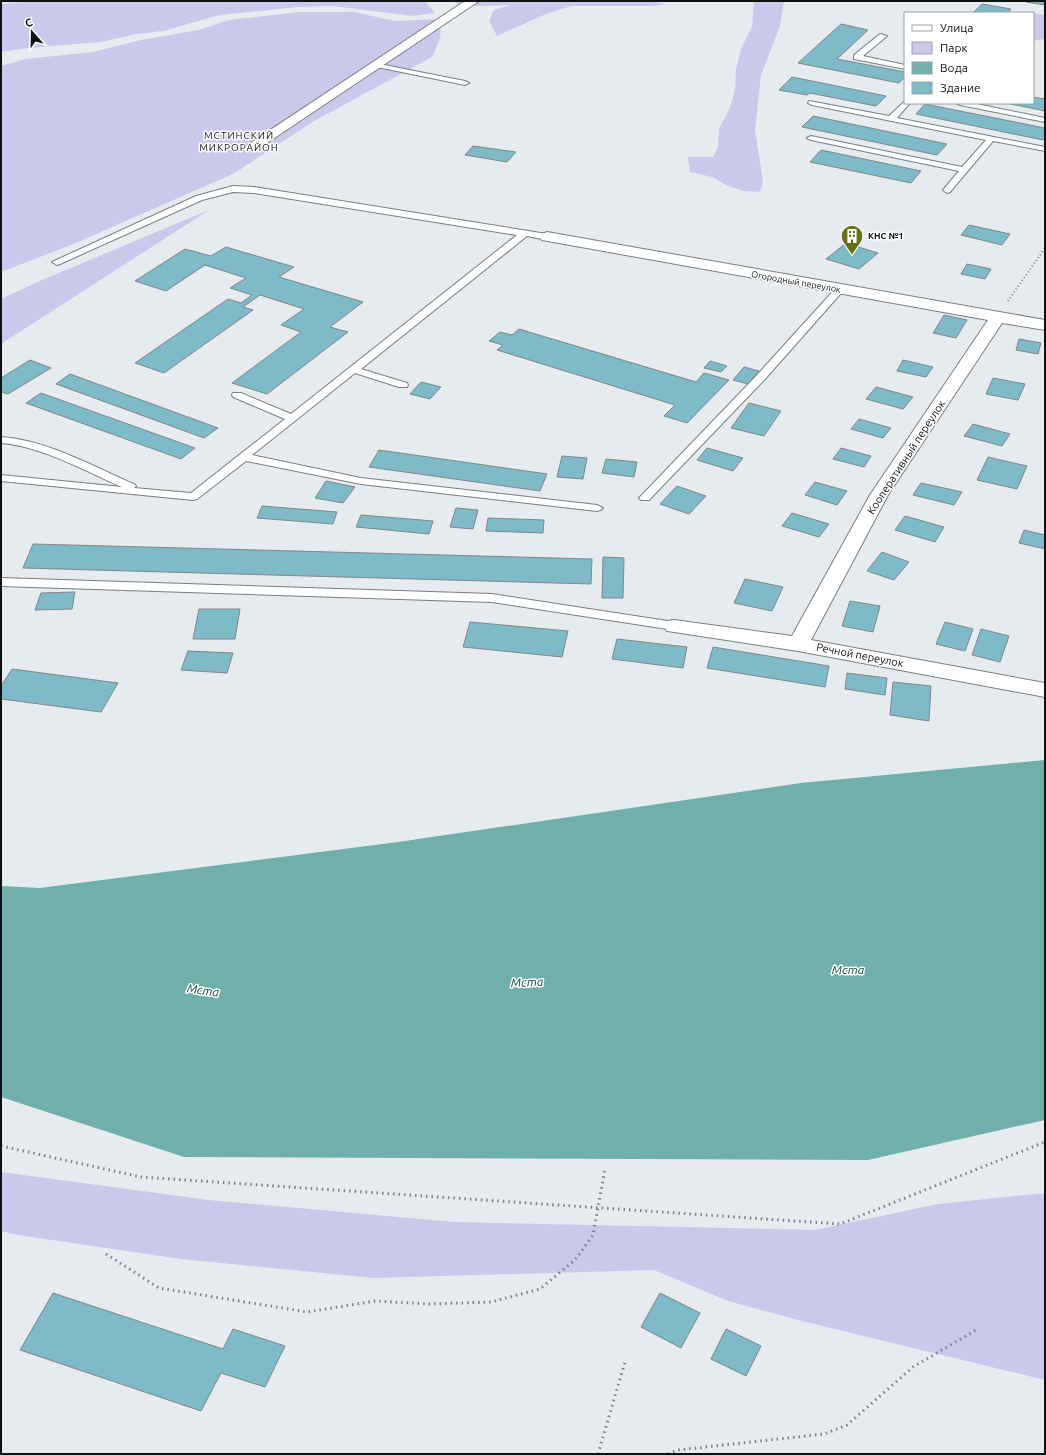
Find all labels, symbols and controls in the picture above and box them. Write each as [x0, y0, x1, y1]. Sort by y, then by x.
north arrow [12, 12, 52, 52]
legend [904, 12, 1034, 104]
text: С [23, 16, 34, 29]
text: Улица [940, 21, 973, 34]
text: Парк [940, 41, 968, 54]
text: Вода [940, 61, 968, 74]
text: Здание [940, 81, 981, 94]
district label: МСТИНСКИЙ МИКРОРАЙОН [199, 130, 279, 153]
building icon: КНС №1 [839, 223, 865, 256]
place label: КНС №1 [868, 231, 904, 241]
street label: Огородный переулок [750, 269, 842, 295]
street label: Кооперативный переулок [865, 397, 948, 516]
street label: Речной переулок [815, 641, 905, 669]
water label: Мста [832, 963, 865, 976]
water label: Мста [511, 975, 544, 989]
water label: Мста [186, 981, 220, 999]

